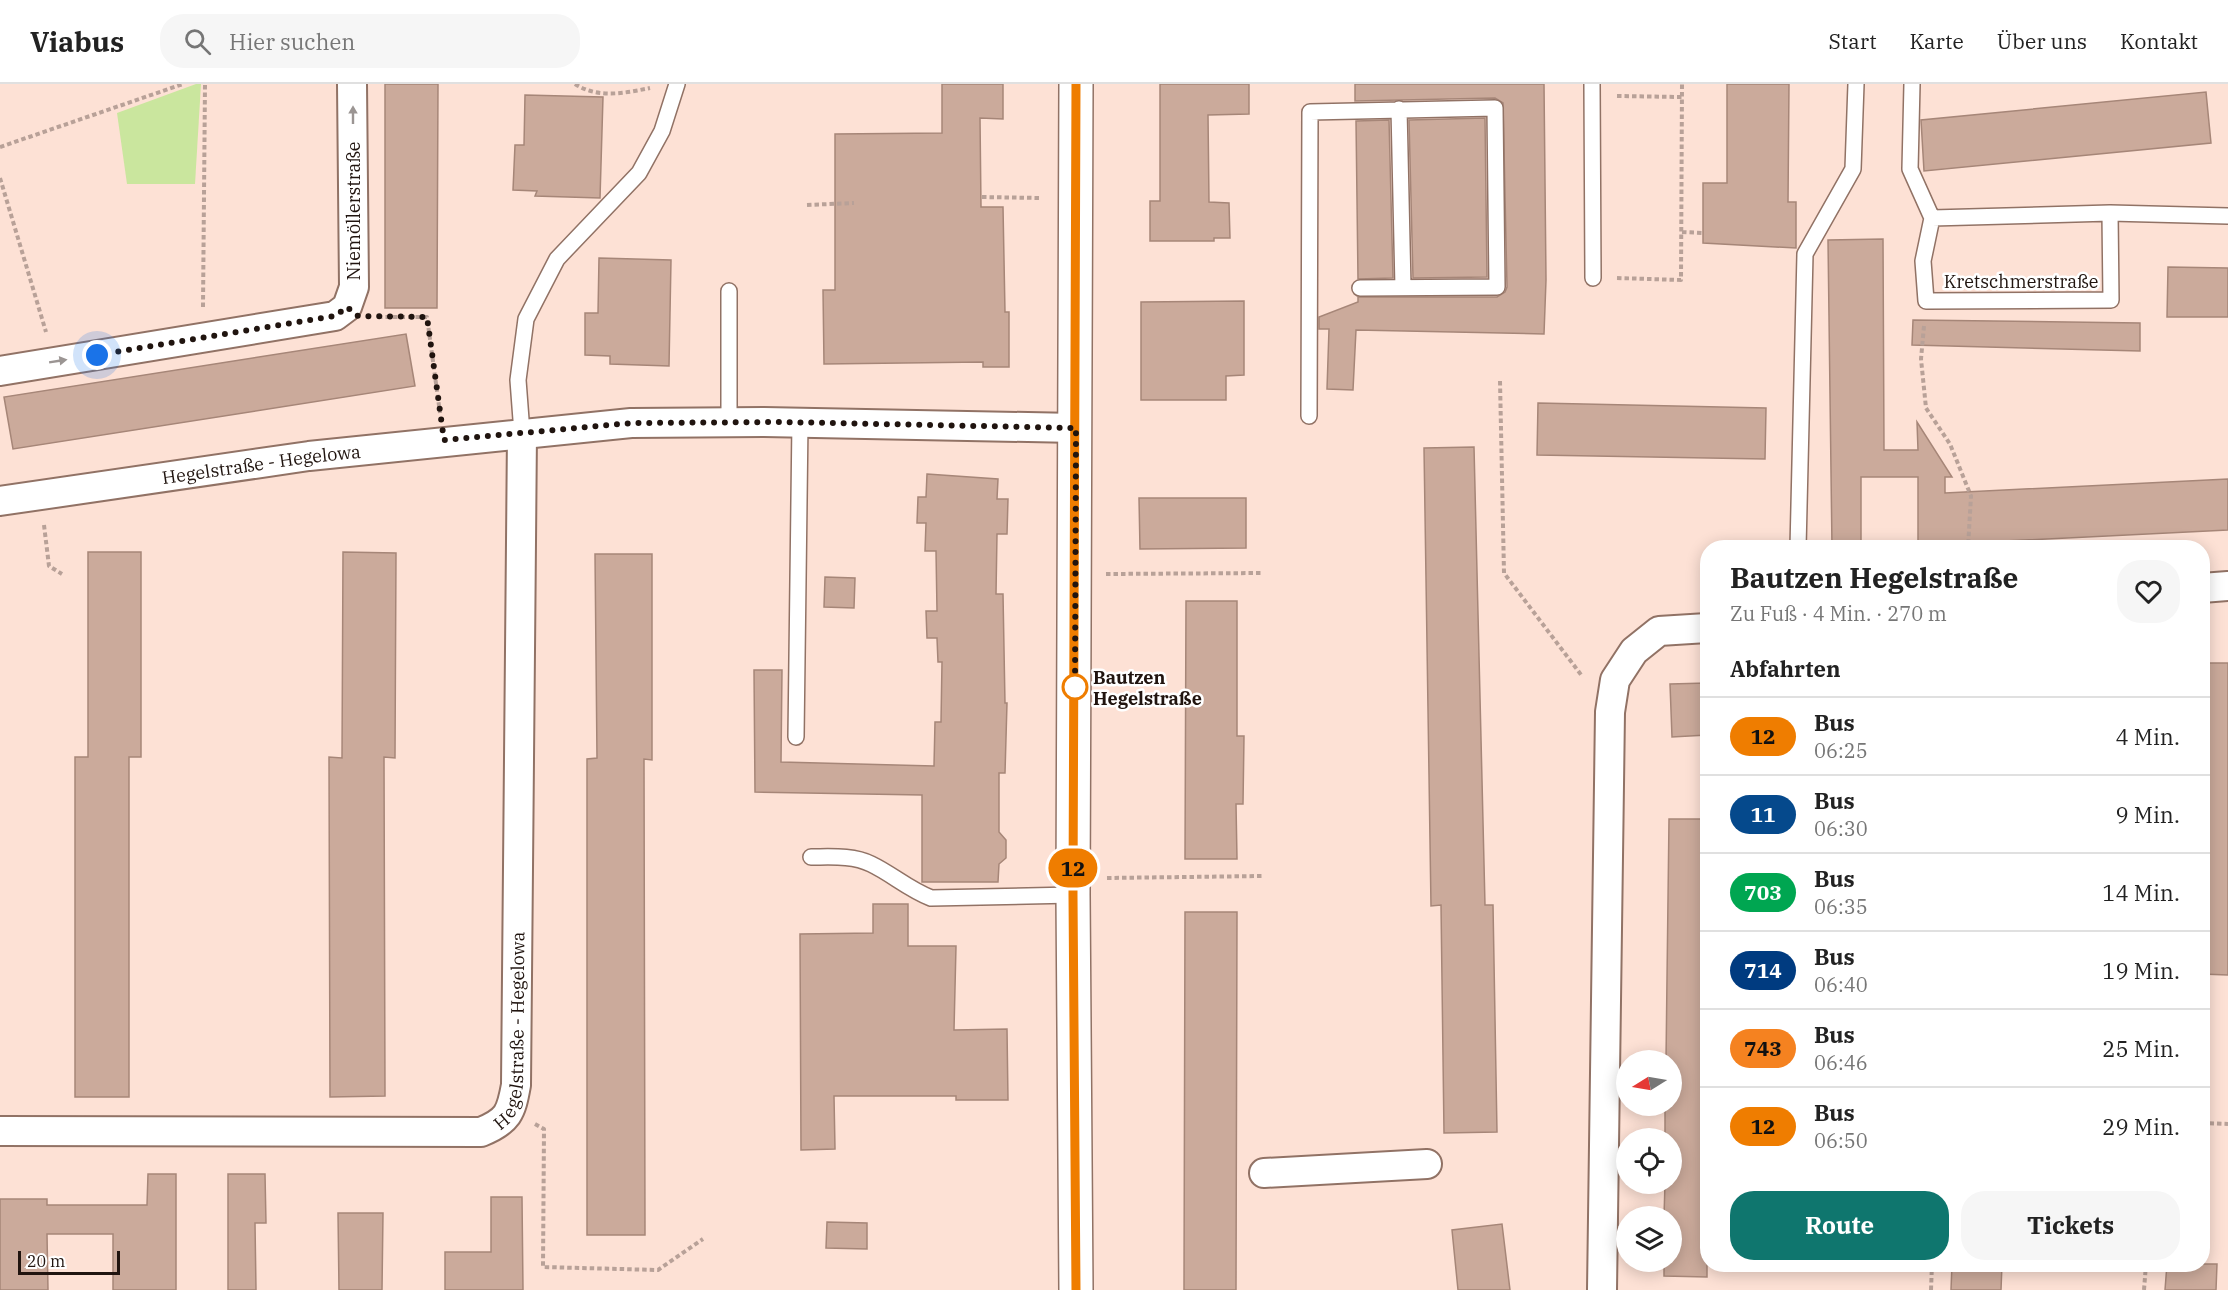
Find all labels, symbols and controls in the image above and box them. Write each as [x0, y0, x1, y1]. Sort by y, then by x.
search box [160, 14, 580, 68]
text: Viabus [30, 23, 124, 60]
icon: search [181, 25, 214, 58]
text: Hier suchen [229, 27, 355, 56]
text: Start [1828, 27, 1877, 55]
text: Karte [1910, 27, 1964, 55]
text: Über uns [1997, 27, 2087, 55]
text: Kontakt [2120, 27, 2198, 55]
one-way arrow [348, 105, 358, 124]
street label: Niemöllerstraße [342, 141, 365, 281]
street label: Kretschmerstraße [1944, 270, 2098, 293]
your location [82, 340, 112, 370]
one-way arrow [48, 357, 67, 366]
street label: Hegelstraße - Hegelowa [160, 439, 362, 489]
text: Bautzen Hegelstraße [1730, 559, 2018, 596]
button: heart [2117, 560, 2180, 623]
text: Zu Fuß · 4 Min. · 270 m [1730, 600, 1947, 627]
text: Abfahrten [1730, 654, 1841, 683]
place label: Bautzen Hegelstraße [1093, 666, 1202, 710]
marker: Bautzen Hegelstraße [1062, 674, 1088, 700]
text: Bus [1814, 708, 1855, 737]
text: 12 [1750, 722, 1776, 750]
text: 4 Min. [2115, 722, 2180, 751]
text: 06:25 [1814, 737, 1868, 764]
text: Bus [1814, 786, 1855, 815]
text: 11 [1750, 800, 1776, 828]
text: 9 Min. [2115, 800, 2180, 829]
text: 06:30 [1814, 815, 1868, 842]
line badge: 12 [1046, 848, 1100, 888]
text: 12 [1060, 854, 1086, 882]
text: Bus [1814, 864, 1855, 893]
text: 703 [1744, 878, 1782, 906]
text: 14 Min. [2102, 878, 2180, 907]
text: 06:35 [1814, 893, 1868, 920]
street label: Hegelstraße - Hegelowa [488, 931, 529, 1134]
text: Bus [1814, 942, 1855, 971]
text: 714 [1744, 956, 1782, 984]
text: 19 Min. [2102, 956, 2180, 985]
text: 06:40 [1814, 971, 1868, 998]
text: Bus [1814, 1020, 1855, 1049]
text: 743 [1744, 1034, 1782, 1062]
text: 25 Min. [2102, 1034, 2180, 1063]
text: 06:46 [1814, 1049, 1868, 1076]
north arrow [1616, 1050, 1682, 1116]
map controls [1616, 1050, 1682, 1272]
text: Bus [1814, 1098, 1855, 1127]
text: 12 [1750, 1112, 1776, 1140]
text: 29 Min. [2102, 1112, 2180, 1141]
text: 06:50 [1814, 1127, 1868, 1154]
button: locate [1616, 1128, 1682, 1194]
button: Route [1730, 1191, 1949, 1260]
button: Tickets [1961, 1191, 2180, 1260]
button: layers [1616, 1206, 1682, 1272]
scale bar [18, 1248, 120, 1276]
text: 20 m [27, 1251, 65, 1271]

